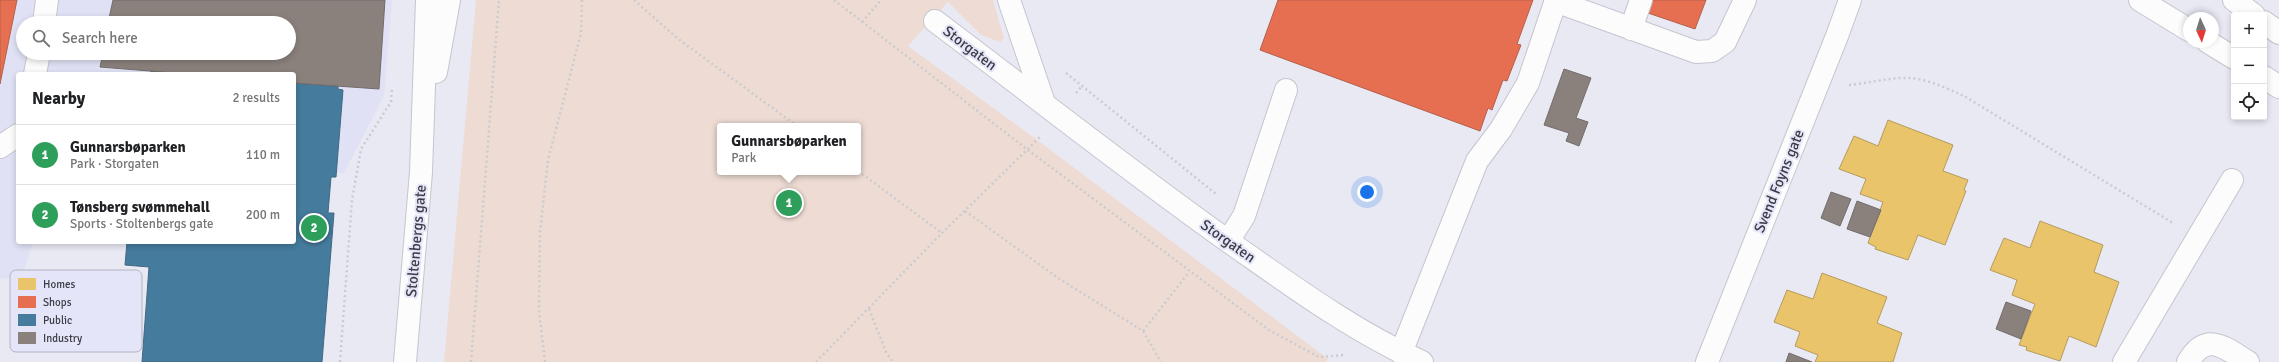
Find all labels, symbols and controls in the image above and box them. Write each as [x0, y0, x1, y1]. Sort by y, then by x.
north arrow [2183, 12, 2219, 48]
map controls [2231, 12, 2267, 120]
button: + [2231, 12, 2267, 48]
search box [16, 16, 296, 60]
street label: Storgaten [940, 22, 1000, 74]
icon: search [30, 27, 52, 49]
text: Search here [62, 29, 138, 47]
button: − [2231, 48, 2267, 84]
button: locate [2231, 84, 2267, 120]
text: Nearby [32, 88, 85, 109]
text: 2 results [232, 90, 280, 106]
popup [717, 123, 861, 175]
street label: Svend Foyns gate [1750, 127, 1808, 235]
text: Gunnarsbøparken [731, 132, 847, 150]
text: Gunnarsbøparken [70, 138, 186, 156]
text: 1 [41, 147, 49, 163]
text: 110 m [246, 147, 280, 163]
text: Park [731, 150, 756, 166]
text: Park · Storgaten [70, 156, 159, 172]
your location [1357, 182, 1377, 202]
street label: Stoltenbergs gate [402, 184, 430, 298]
pin: 1 [776, 188, 802, 218]
text: Tønsberg svømmehall [70, 198, 210, 216]
text: 2 [41, 207, 49, 223]
text: 200 m [246, 207, 280, 223]
pin: 2 [301, 213, 327, 243]
text: Sports · Stoltenbergs gate [70, 216, 214, 232]
street label: Storgaten [1197, 216, 1259, 266]
legend [10, 270, 142, 352]
text: Homes [43, 278, 75, 291]
text: Shops [43, 296, 72, 309]
text: Public [43, 314, 72, 327]
text: Industry [43, 332, 83, 345]

